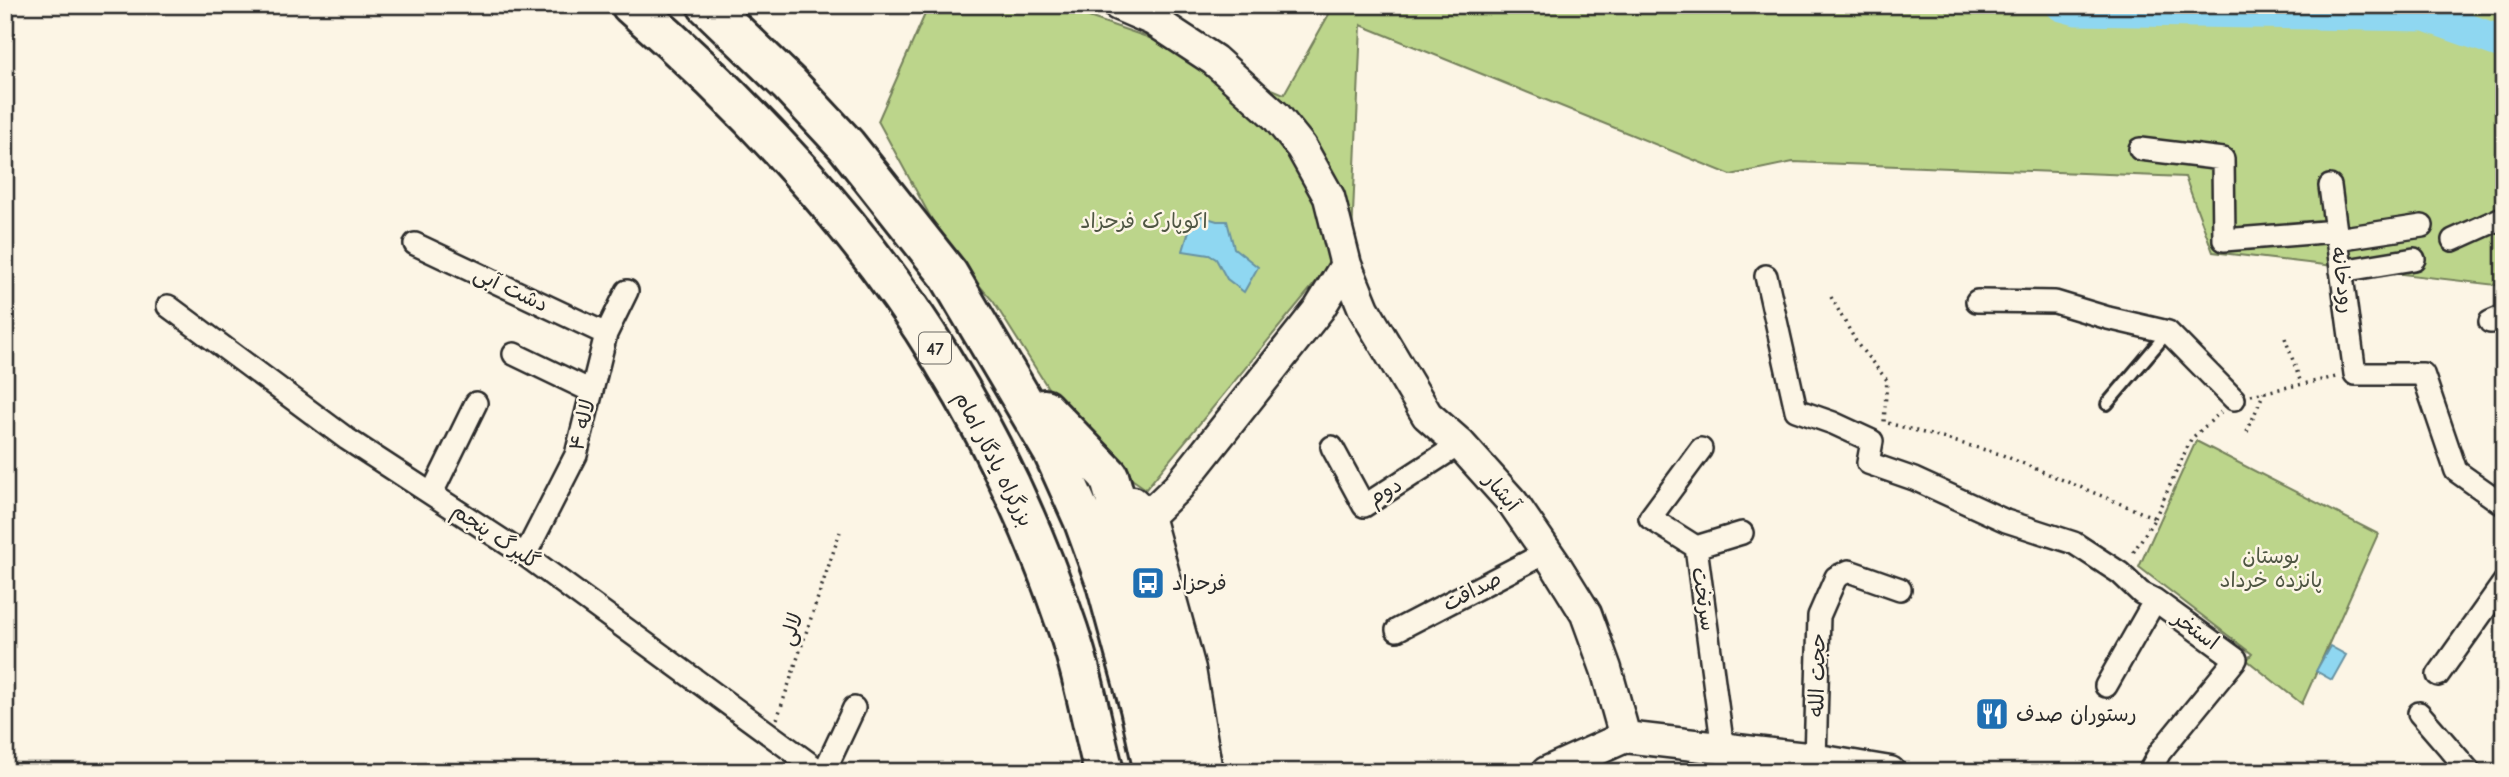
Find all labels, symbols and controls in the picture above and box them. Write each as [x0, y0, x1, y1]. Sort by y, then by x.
park label: اکوپارک فرحزاد [1080, 209, 1208, 234]
street label: رودخانه [2326, 245, 2360, 315]
street label: دشت آبی [469, 261, 552, 318]
road number: 47 [919, 332, 951, 364]
street label: بزرگراه یادگار امام [946, 388, 1038, 532]
street label: لاله ۴ [564, 397, 600, 453]
street label: آبشار [1477, 467, 1525, 517]
street label: دوم [1364, 472, 1408, 513]
street label: گلبرگ پنجم [446, 498, 544, 577]
park label: بوستان پانزده خرداد [2220, 544, 2322, 593]
bus stop icon: فرحزاد [1129, 564, 1167, 602]
street label: سرتخت [1687, 565, 1721, 633]
street label: صداقت [1439, 566, 1505, 616]
place label: فرحزاد [1172, 571, 1227, 595]
street label: استخر [2167, 604, 2224, 655]
street label: لالی [774, 610, 810, 649]
street label: حجت الله [1804, 633, 1830, 717]
restaurant icon: رستوران صدف [1973, 695, 2011, 733]
place label: رستوران صدف [2016, 702, 2137, 728]

